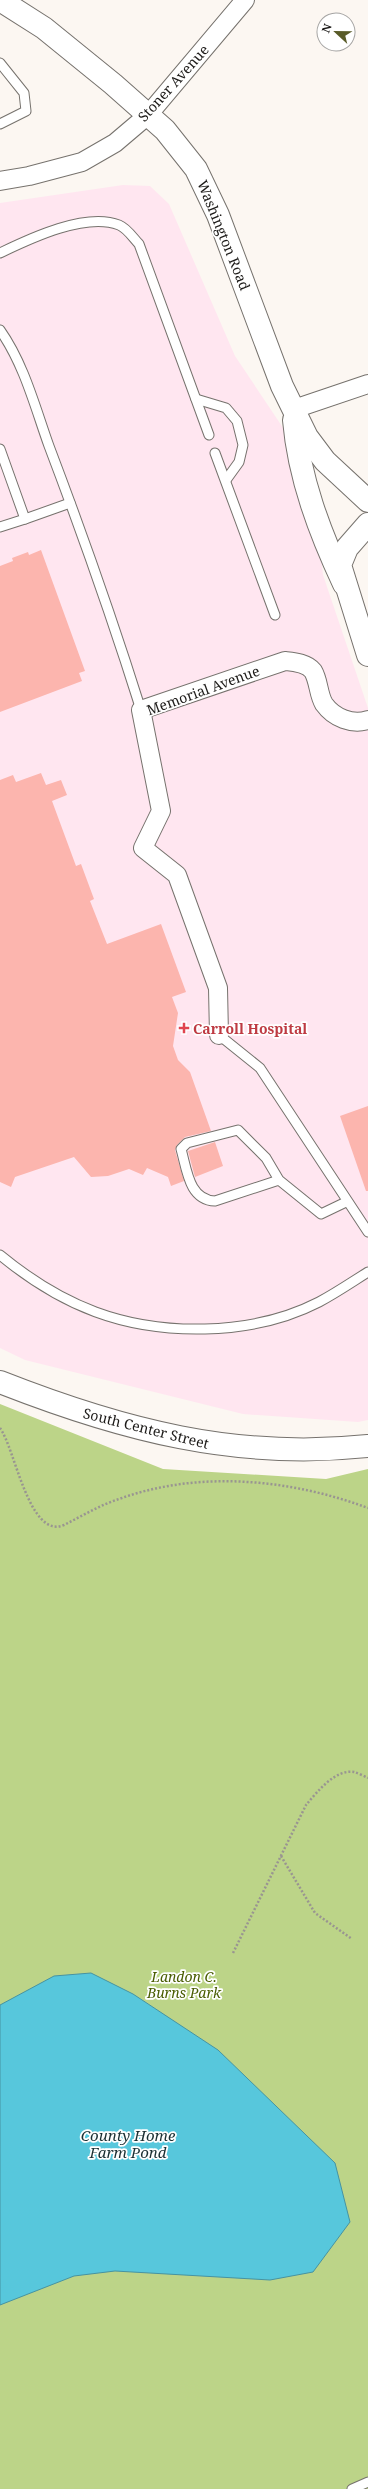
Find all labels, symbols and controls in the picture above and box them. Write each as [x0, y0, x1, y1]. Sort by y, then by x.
north arrow [316, 12, 356, 52]
text: N [318, 21, 335, 35]
street label: Stoner Avenue [133, 40, 213, 126]
street label: Washington Road [193, 177, 255, 293]
street label: Memorial Avenue [144, 661, 262, 719]
place label: Carroll Hospital [193, 1019, 307, 1038]
marker: Carroll Hospital [178, 1022, 190, 1034]
street label: South Center Street [81, 1403, 211, 1453]
park label: Landon C. Burns Park [146, 1967, 222, 2002]
water label: County Home Farm Pond [81, 2125, 176, 2162]

